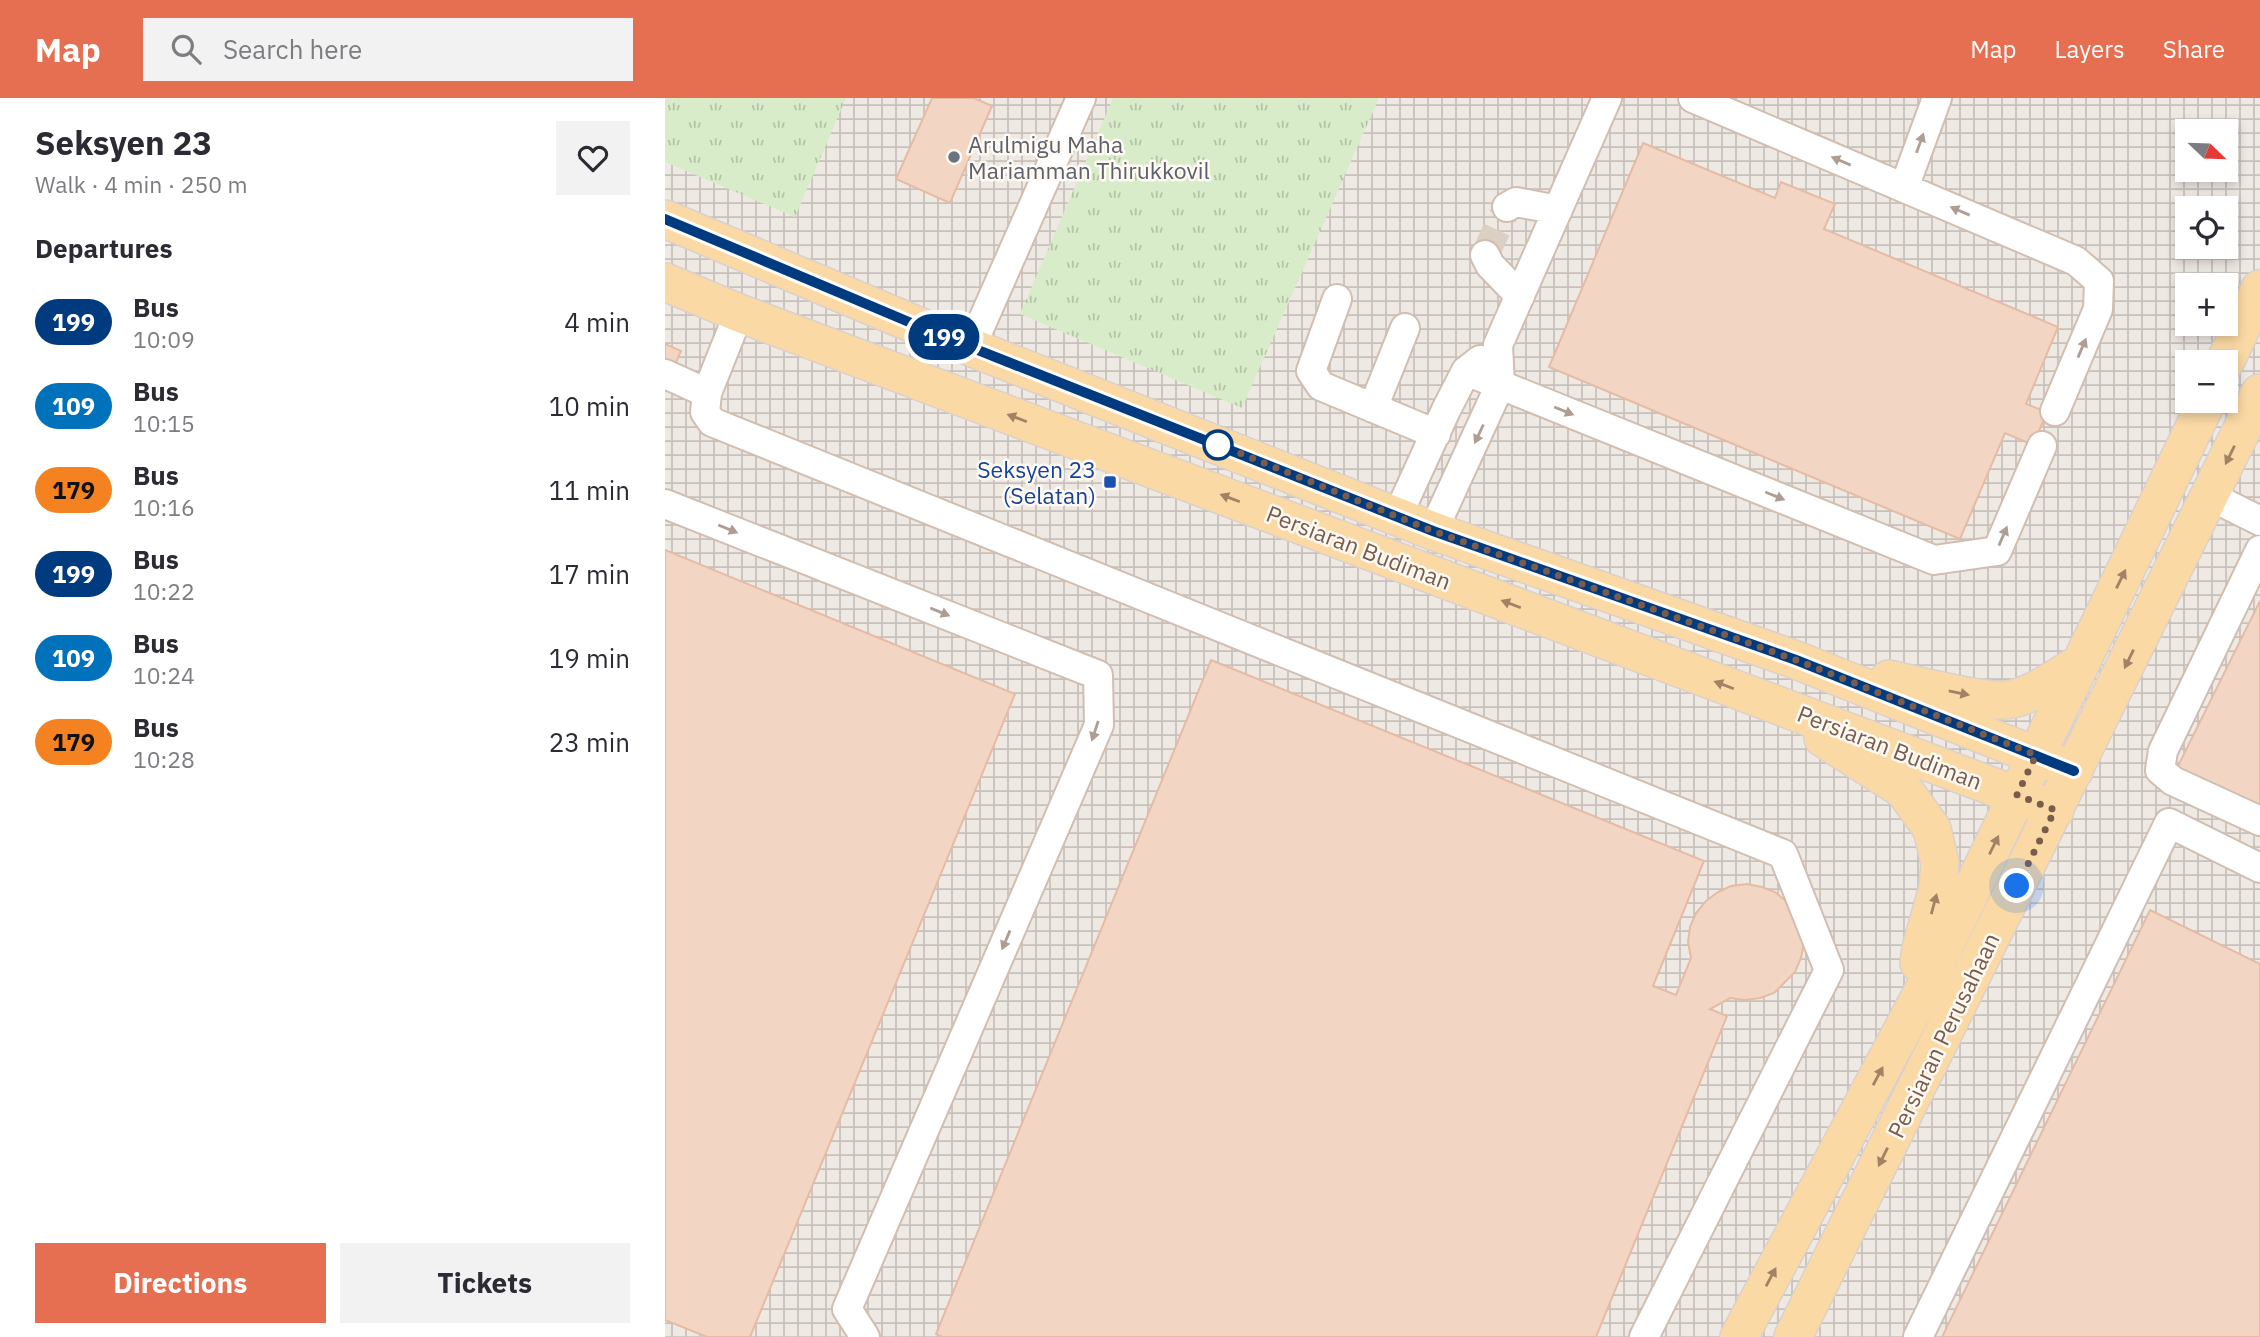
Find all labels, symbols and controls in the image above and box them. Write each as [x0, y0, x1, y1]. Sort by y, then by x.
search box [143, 18, 633, 81]
text: Map [35, 28, 101, 71]
icon: search [167, 30, 205, 68]
text: Search here [223, 32, 362, 66]
text: Map [1970, 33, 2017, 65]
text: Layers [2055, 33, 2125, 65]
text: Share [2163, 33, 2225, 65]
north arrow [2175, 119, 2238, 182]
map controls [2175, 119, 2238, 413]
text: Seksyen 23 [35, 121, 212, 164]
button: heart [556, 121, 630, 195]
place label: Arulmigu Maha Mariamman Thirukkovil [968, 129, 1210, 185]
one-way arrow [1915, 132, 1926, 153]
marker: Arulmigu Maha Mariamman Thirukkovil [946, 149, 962, 165]
one-way arrow [1831, 155, 1851, 167]
text: Walk · 4 min · 250 m [35, 169, 248, 199]
button: locate [2175, 196, 2238, 259]
one-way arrow [1949, 206, 1970, 217]
text: Departures [35, 231, 173, 265]
button: + [2175, 273, 2238, 336]
text: Bus [133, 290, 179, 324]
text: 4 min [564, 305, 630, 339]
text: 199 [52, 306, 95, 338]
line badge: 199 [904, 314, 984, 360]
text: 199 [922, 321, 966, 353]
text: 10:09 [133, 324, 195, 354]
one-way arrow [2077, 338, 2088, 359]
button: − [2175, 350, 2238, 413]
text: Bus [133, 374, 179, 408]
text: 10 min [549, 389, 630, 423]
text: 109 [52, 390, 95, 422]
one-way arrow [1553, 405, 1574, 416]
text: 10:15 [133, 408, 195, 438]
one-way arrow [1006, 412, 1027, 423]
one-way arrow [1473, 424, 1485, 444]
unlabelled marker [1203, 430, 1233, 460]
one-way arrow [2224, 445, 2235, 465]
place label: Seksyen 23 (Selatan) [977, 454, 1096, 510]
text: Bus [133, 458, 179, 492]
text: 11 min [549, 473, 630, 507]
text: 179 [52, 474, 95, 506]
marker: Seksyen 23 (Selatan) [1102, 474, 1118, 490]
one-way arrow [1764, 490, 1785, 501]
text: 10:16 [133, 492, 195, 522]
one-way arrow [1219, 492, 1240, 503]
street label: Persiaran Budiman [1262, 498, 1456, 596]
one-way arrow [718, 523, 739, 534]
one-way arrow [1998, 525, 2009, 546]
text: Bus [133, 542, 179, 576]
text: 17 min [549, 557, 630, 591]
text: 199 [52, 558, 95, 590]
one-way arrow [2115, 569, 2127, 589]
text: 10:22 [133, 576, 195, 606]
one-way arrow [1501, 599, 1522, 610]
one-way arrow [930, 607, 951, 618]
text: Bus [133, 626, 179, 660]
text: 19 min [549, 641, 630, 675]
text: 109 [52, 642, 95, 674]
one-way arrow [2124, 649, 2135, 669]
text: 10:24 [133, 660, 195, 690]
one-way arrow [1714, 679, 1735, 690]
one-way arrow [1948, 688, 1970, 699]
street label: Persiaran Budiman [1793, 698, 1987, 796]
text: Bus [133, 710, 179, 744]
one-way arrow [1089, 721, 1100, 742]
text: 23 min [549, 725, 630, 759]
text: 179 [52, 726, 95, 758]
text: 10:28 [133, 744, 195, 774]
one-way arrow [1988, 835, 1999, 855]
your location [1999, 868, 2034, 903]
one-way arrow [1929, 893, 1940, 915]
street label: Persiaran Perusahaan [1880, 927, 2006, 1143]
one-way arrow [1000, 930, 1011, 951]
one-way arrow [1872, 1066, 1884, 1086]
one-way arrow [1877, 1147, 1888, 1167]
button: Directions [35, 1243, 326, 1323]
button: Tickets [340, 1243, 630, 1323]
one-way arrow [1765, 1267, 1777, 1287]

